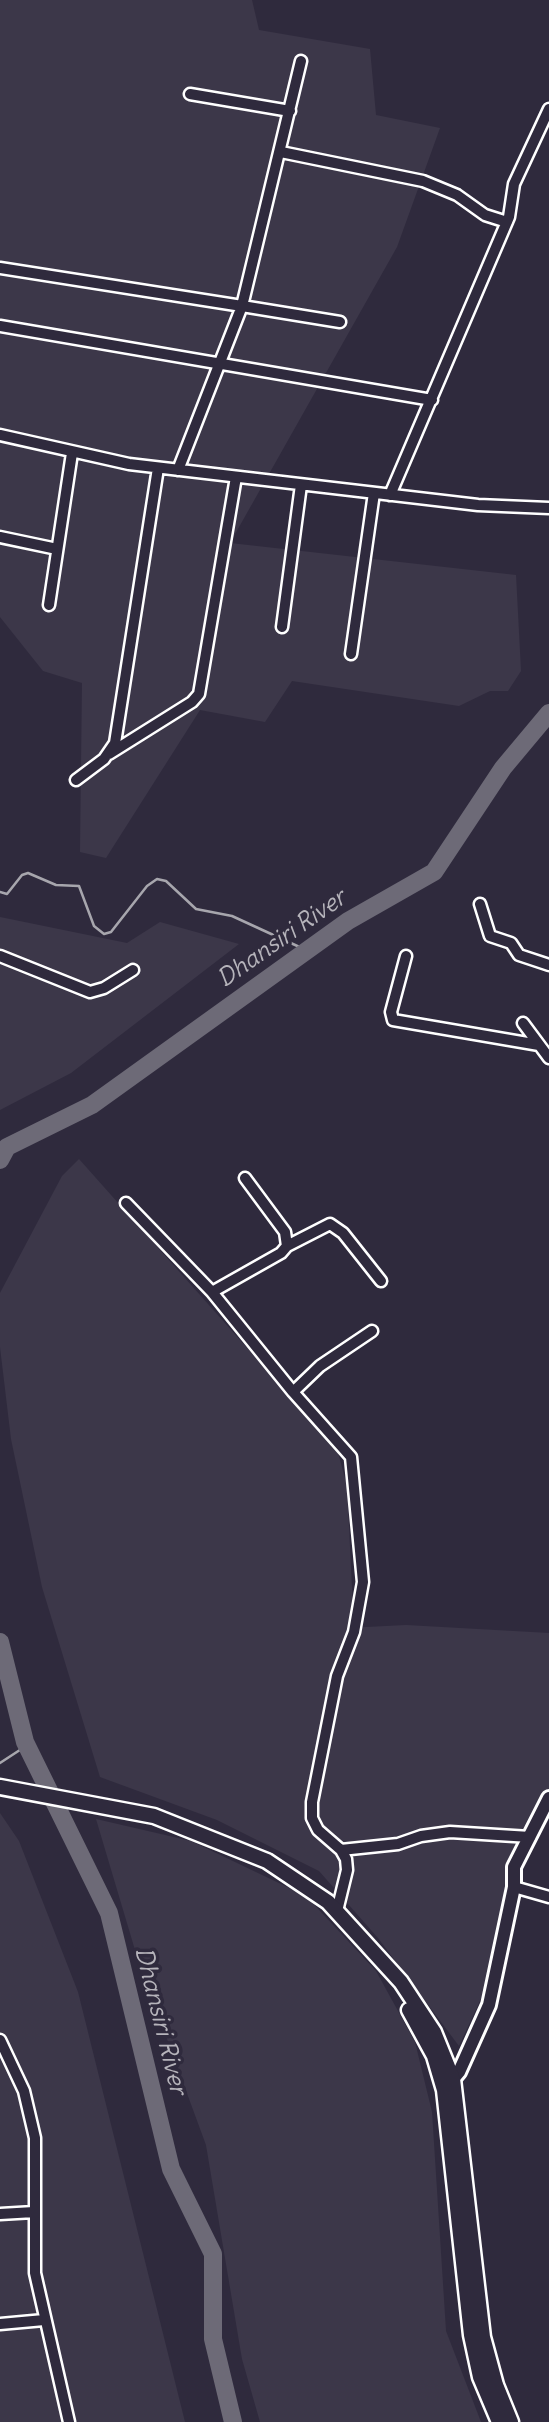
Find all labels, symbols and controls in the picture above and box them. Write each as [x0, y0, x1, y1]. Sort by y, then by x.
water label: Dhansiri River [212, 884, 352, 994]
water label: Dhansiri River [128, 1944, 192, 2098]

